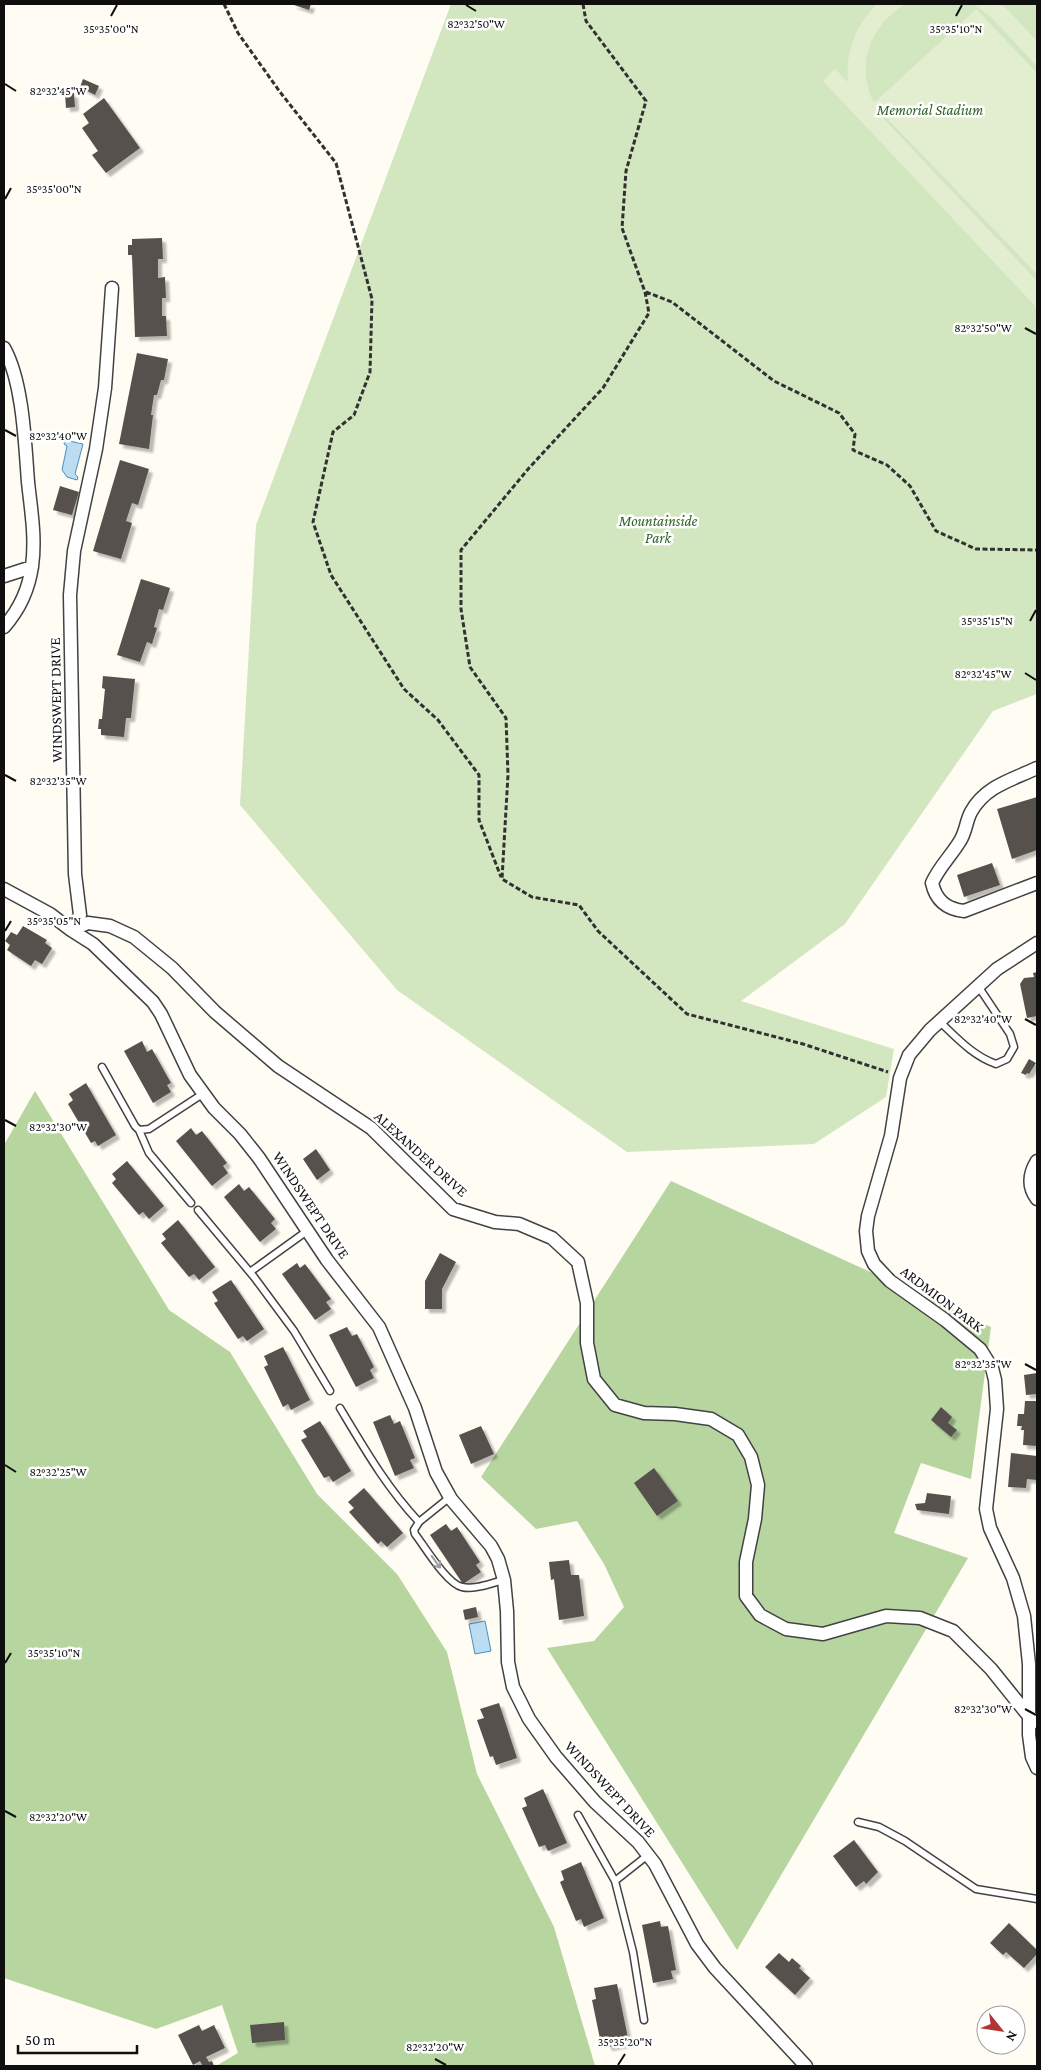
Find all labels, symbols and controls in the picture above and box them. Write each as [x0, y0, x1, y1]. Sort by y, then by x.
text: 82°32'50"W [447, 17, 505, 31]
text: 35°35'00"N [83, 22, 139, 36]
text: 35°35'10"N [929, 22, 983, 36]
text: 82°32'45"W [30, 84, 86, 98]
park label: Memorial Stadium [876, 102, 983, 118]
text: 35°35'00"N [26, 182, 82, 196]
text: 82°32'50"W [954, 321, 1012, 335]
text: 82°32'40"W [29, 429, 87, 443]
park label: Mountainside Park [618, 513, 698, 546]
text: 35°35'15"N [961, 614, 1013, 628]
street label: WINDSWEPT DRIVE [47, 637, 65, 763]
text: 82°32'45"W [955, 667, 1011, 681]
text: 82°32'35"W [30, 774, 86, 788]
text: 35°35'05"N [27, 914, 81, 928]
text: 82°32'40"W [954, 1012, 1012, 1026]
street label: ALEXANDER DRIVE [371, 1108, 471, 1200]
text: 82°32'30"W [29, 1120, 87, 1134]
street label: WINDSWEPT DRIVE [269, 1149, 353, 1261]
street label: ARDMION PARK [898, 1263, 987, 1335]
text: 82°32'35"W [955, 1357, 1011, 1371]
text: 82°32'25"W [29, 1465, 87, 1479]
one-way arrow [431, 1555, 441, 1569]
text: 35°35'10"N [27, 1646, 81, 1660]
text: 82°32'30"W [954, 1702, 1012, 1716]
street label: WINDSWEPT DRIVE [562, 1738, 658, 1840]
text: 82°32'20"W [29, 1810, 87, 1824]
north arrow [976, 2005, 1026, 2055]
scale bar [18, 2022, 136, 2054]
text: N [1003, 2028, 1022, 2045]
text: 50 m [25, 2032, 55, 2048]
text: 35°35'20"N [598, 2035, 652, 2049]
text: 82°32'20"W [406, 2040, 464, 2054]

